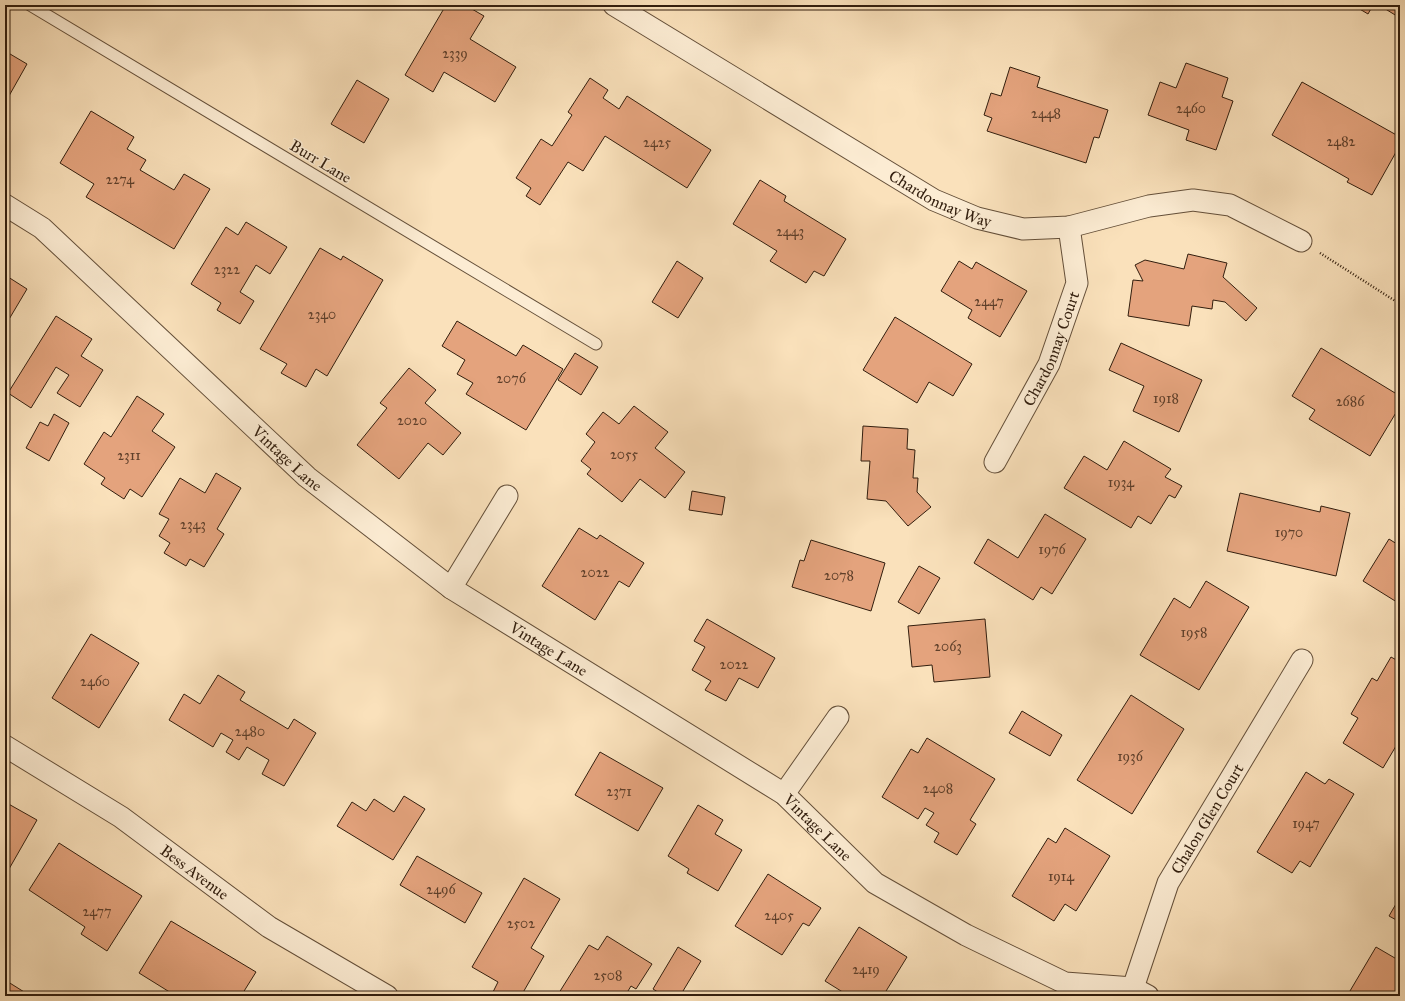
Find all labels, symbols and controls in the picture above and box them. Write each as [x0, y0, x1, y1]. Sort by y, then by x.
house number: 2339 [442, 45, 468, 62]
house number: 2460 [1176, 100, 1206, 117]
house number: 2448 [1031, 105, 1061, 122]
house number: 2482 [1326, 133, 1356, 150]
house number: 2425 [643, 134, 671, 151]
street label: Burr Lane [287, 136, 355, 187]
street label: Chardonnay Way [885, 166, 994, 231]
house number: 2274 [106, 171, 135, 188]
house number: 2443 [776, 223, 804, 240]
house number: 2322 [214, 261, 240, 278]
street label: Chardonnay Court [1019, 288, 1084, 409]
house number: 2447 [974, 293, 1004, 310]
house number: 2340 [308, 306, 336, 323]
house number: 2076 [496, 370, 527, 387]
house number: 1918 [1153, 390, 1179, 407]
house number: 2686 [1336, 393, 1365, 410]
house number: 2020 [397, 412, 427, 429]
street label: Vintage Lane [248, 421, 326, 495]
house number: 2055 [610, 446, 639, 463]
house number: 2311 [117, 447, 141, 464]
house number: 1934 [1108, 474, 1135, 491]
house number: 2343 [180, 516, 206, 533]
house number: 1970 [1275, 524, 1303, 541]
house number: 1976 [1038, 541, 1067, 558]
house number: 2022 [581, 564, 609, 581]
house number: 2078 [824, 567, 854, 584]
street label: Vintage Lane [505, 617, 591, 680]
house number: 1958 [1181, 624, 1207, 641]
house number: 2063 [934, 638, 962, 655]
house number: 2022 [720, 656, 748, 673]
house number: 2460 [80, 673, 110, 690]
house number: 2480 [235, 723, 265, 740]
house number: 1936 [1117, 748, 1144, 765]
street label: Chalon Glen Court [1167, 760, 1248, 877]
house number: 2408 [923, 780, 953, 797]
house number: 2371 [606, 783, 632, 800]
street label: Vintage Lane [779, 789, 856, 865]
house number: 1947 [1292, 815, 1320, 832]
street label: Bess Avenue [157, 841, 233, 904]
house number: 1914 [1048, 868, 1075, 885]
house number: 2496 [426, 881, 457, 898]
house number: 2477 [82, 903, 112, 920]
house number: 2405 [764, 907, 794, 924]
house number: 2502 [507, 915, 535, 932]
house number: 2419 [852, 961, 880, 978]
house number: 2508 [594, 967, 622, 984]

